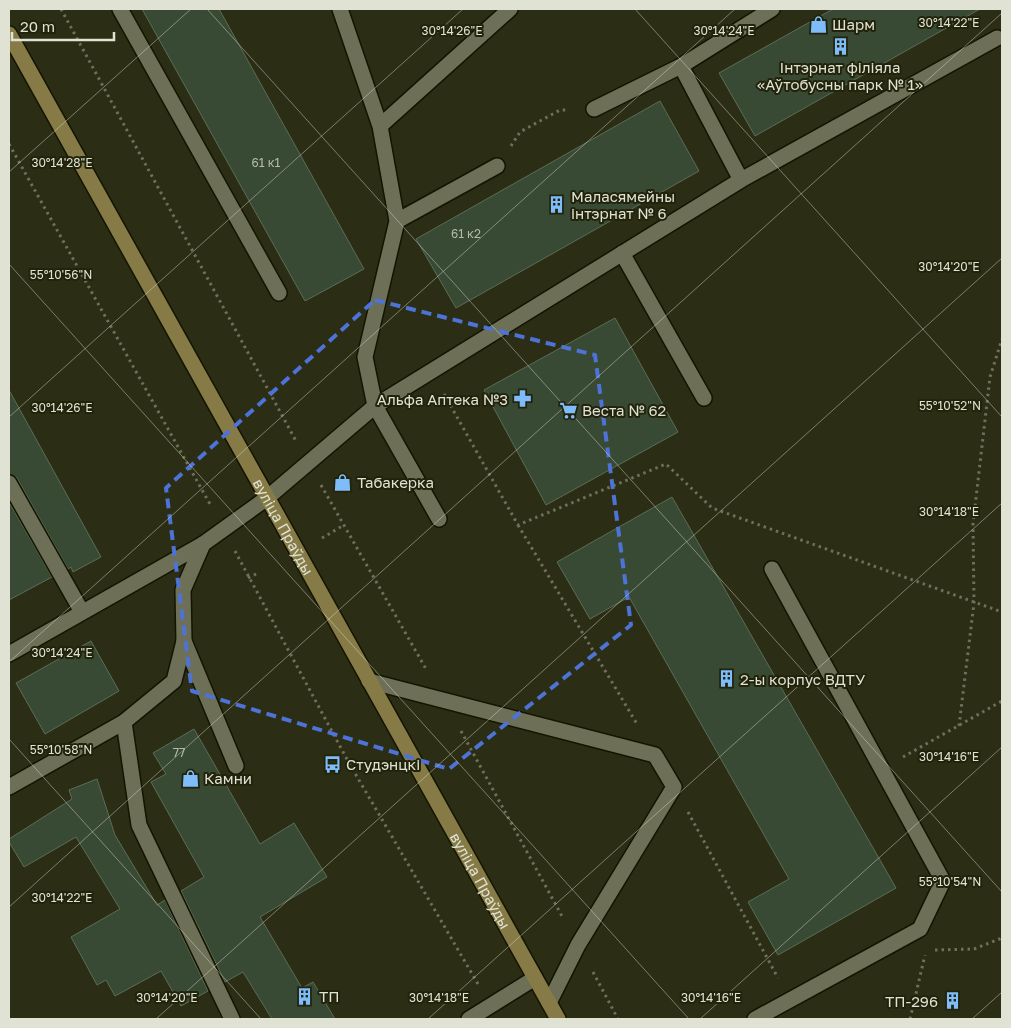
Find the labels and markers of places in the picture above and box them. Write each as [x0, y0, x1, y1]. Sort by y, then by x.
shop icon: Шарм [808, 14, 828, 34]
place label: Шарм [832, 15, 875, 33]
building icon: Інтэрнат філіяла «Аўтобусны парк № 1» [830, 36, 850, 56]
place label: Інтэрнат філіяла «Аўтобусны парк № 1» [757, 58, 923, 93]
place label: Маласямейны інтэрнат № 6 [571, 187, 675, 222]
building icon: Маласямейны інтэрнат № 6 [547, 195, 567, 215]
pharmacy icon: Альфа Аптека №3 [512, 389, 532, 409]
place label: Альфа Аптека №3 [377, 390, 508, 408]
supermarket icon: Веста № 62 [558, 400, 578, 420]
place label: Веста № 62 [582, 401, 666, 419]
shop icon: Табакерка [333, 472, 353, 492]
place label: Табакерка [357, 473, 434, 491]
building icon: 2-ы корпус ВДТУ [716, 669, 736, 689]
place label: 2-ы корпус ВДТУ [740, 670, 865, 688]
bus stop icon: Студэнцкі [322, 754, 342, 774]
place label: Студэнцкі [346, 755, 420, 773]
shop icon: Камни [180, 768, 200, 788]
place label: Камни [204, 769, 252, 787]
building icon: ТП [295, 986, 315, 1006]
place label: ТП [319, 987, 340, 1005]
building icon: ТП-296 [942, 991, 962, 1011]
place label: ТП-296 [885, 992, 938, 1010]

